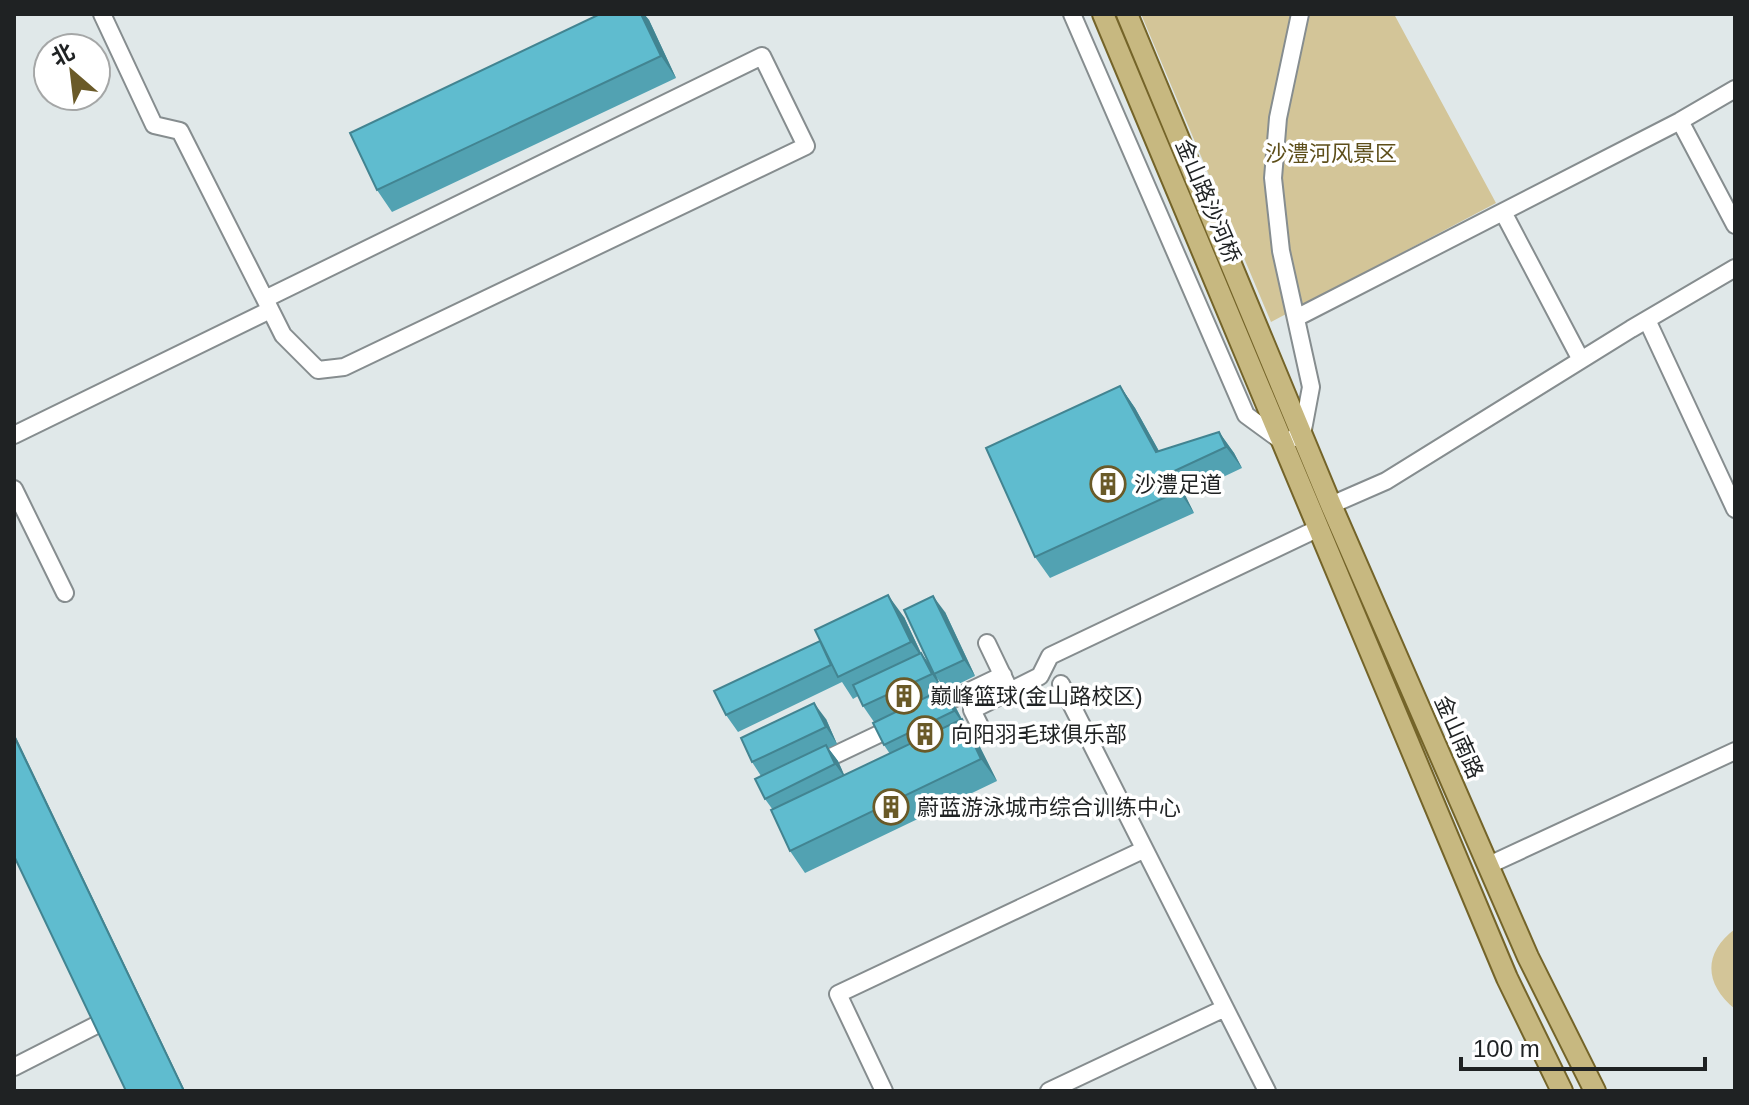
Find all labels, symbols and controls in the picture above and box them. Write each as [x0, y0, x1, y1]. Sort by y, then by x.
north arrow [32, 32, 112, 112]
text: 北 [47, 39, 78, 71]
street label: 金山路沙河桥 [1171, 135, 1245, 267]
park label: 沙澧河风景区 [1265, 141, 1397, 166]
building icon: 沙澧足道 [1089, 465, 1127, 503]
place label: 沙澧足道 [1134, 472, 1222, 497]
building icon: 巅峰篮球(金山路校区) [885, 677, 923, 715]
place label: 巅峰篮球(金山路校区) [930, 684, 1143, 709]
street label: 金山南路 [1430, 692, 1488, 782]
building icon: 向阳羽毛球俱乐部 [906, 715, 944, 753]
place label: 向阳羽毛球俱乐部 [951, 722, 1127, 747]
building icon: 蔚蓝游泳城市综合训练中心 [872, 788, 910, 826]
place label: 蔚蓝游泳城市综合训练中心 [917, 795, 1181, 820]
scale bar [1461, 1021, 1705, 1071]
text: 100 m [1473, 1035, 1540, 1062]

